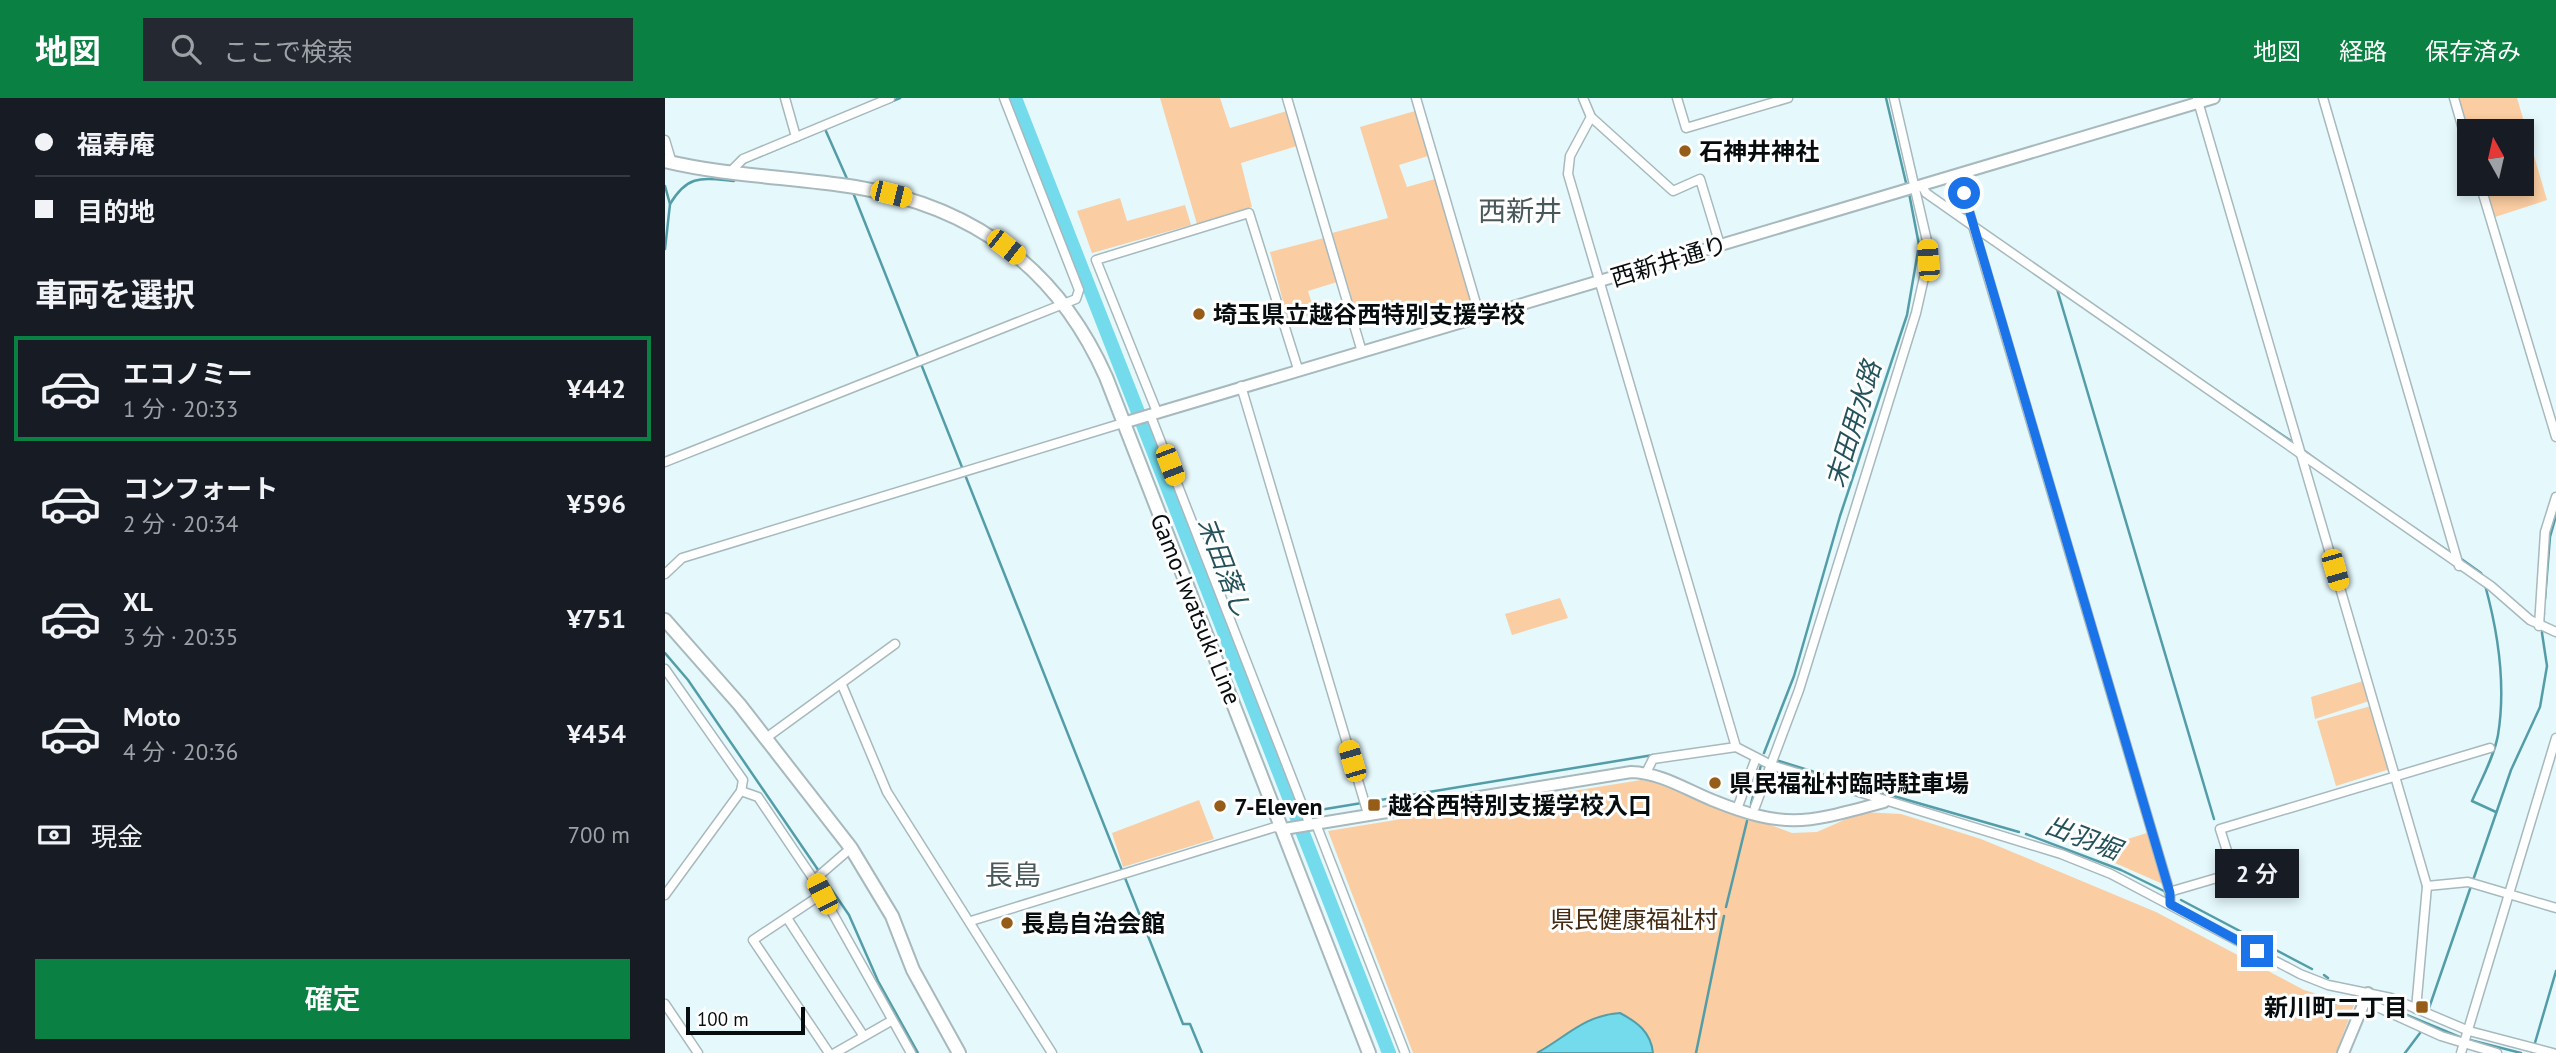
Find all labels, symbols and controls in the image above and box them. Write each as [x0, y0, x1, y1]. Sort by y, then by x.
search box [143, 18, 633, 81]
text: 地図 [35, 29, 101, 72]
icon: search [167, 30, 205, 68]
text: ここで検索 [223, 35, 353, 68]
text: 地図 [2253, 36, 2301, 67]
text: 経路 [2339, 36, 2387, 67]
text: 保存済み [2425, 36, 2521, 67]
north arrow [2457, 119, 2534, 196]
map controls [2457, 119, 2534, 196]
text: 福寿庵 [77, 128, 155, 161]
place label: 石神井神社 [1699, 136, 1819, 167]
marker: 石神井神社 [1677, 143, 1693, 159]
route start [1948, 177, 1980, 209]
car [869, 179, 914, 209]
district label: 西新井 [1478, 192, 1562, 229]
text: 目的地 [77, 195, 155, 228]
car [983, 226, 1030, 268]
street label: 西新井通り [1607, 229, 1731, 293]
car [1917, 238, 1940, 282]
text: 車両を選択 [35, 273, 195, 315]
place label: 埼玉県立越谷西特別支援学校 [1213, 299, 1525, 330]
marker: 埼玉県立越谷西特別支援学校 [1191, 306, 1207, 322]
water label: 末田用水路 [1818, 355, 1888, 491]
icon: car [39, 357, 102, 420]
text: エコノミー [123, 357, 253, 390]
text: ¥442 [567, 372, 626, 405]
text: 1 分 · 20:33 [123, 394, 238, 423]
car [1153, 442, 1188, 488]
icon: car [39, 472, 102, 535]
text: コンフォート [123, 472, 278, 505]
text: ¥596 [567, 487, 626, 520]
text: 2 分 · 20:34 [123, 509, 238, 538]
street label: Gamo-Iwatsuki Line [1143, 509, 1249, 709]
water label: 末田落し [1191, 513, 1259, 621]
car [2320, 547, 2351, 593]
text: XL [123, 585, 153, 618]
icon: car [39, 587, 102, 650]
text: ¥751 [567, 602, 626, 635]
text: 3 分 · 20:35 [123, 622, 238, 651]
text: Moto [123, 700, 181, 733]
icon: car [39, 702, 102, 765]
text: ¥454 [567, 717, 626, 750]
text: 4 分 · 20:36 [123, 737, 238, 766]
car [1337, 738, 1368, 784]
place label: 県民福祉村臨時駐車場 [1729, 768, 1969, 799]
marker: 県民福祉村臨時駐車場 [1707, 775, 1723, 791]
place label: 越谷西特別支援学校入口 [1388, 790, 1652, 821]
place label: 7-Eleven [1234, 791, 1323, 822]
marker: 越谷西特別支援学校入口 [1366, 797, 1382, 813]
marker: 7-Eleven [1212, 798, 1228, 814]
water label: 出羽堀 [2041, 808, 2129, 868]
icon: cash [35, 816, 73, 854]
text: 現金 [91, 820, 143, 853]
text: 700 m [568, 820, 630, 849]
callout: 2 分 [2215, 850, 2299, 898]
district label: 長島 [985, 856, 1041, 893]
text: 2 分 [2236, 859, 2278, 888]
car [804, 871, 841, 917]
park label: 県民健康福祉村 [1550, 904, 1718, 935]
place label: 長島自治会館 [1021, 908, 1165, 939]
marker: 長島自治会館 [999, 915, 1015, 931]
route end [2241, 935, 2273, 967]
button: 確定 [35, 959, 630, 1039]
place label: 新川町二丁目 [2264, 992, 2408, 1023]
marker: 新川町二丁目 [2414, 999, 2430, 1015]
scale bar [686, 1004, 805, 1036]
text: 100 m [697, 1007, 749, 1031]

